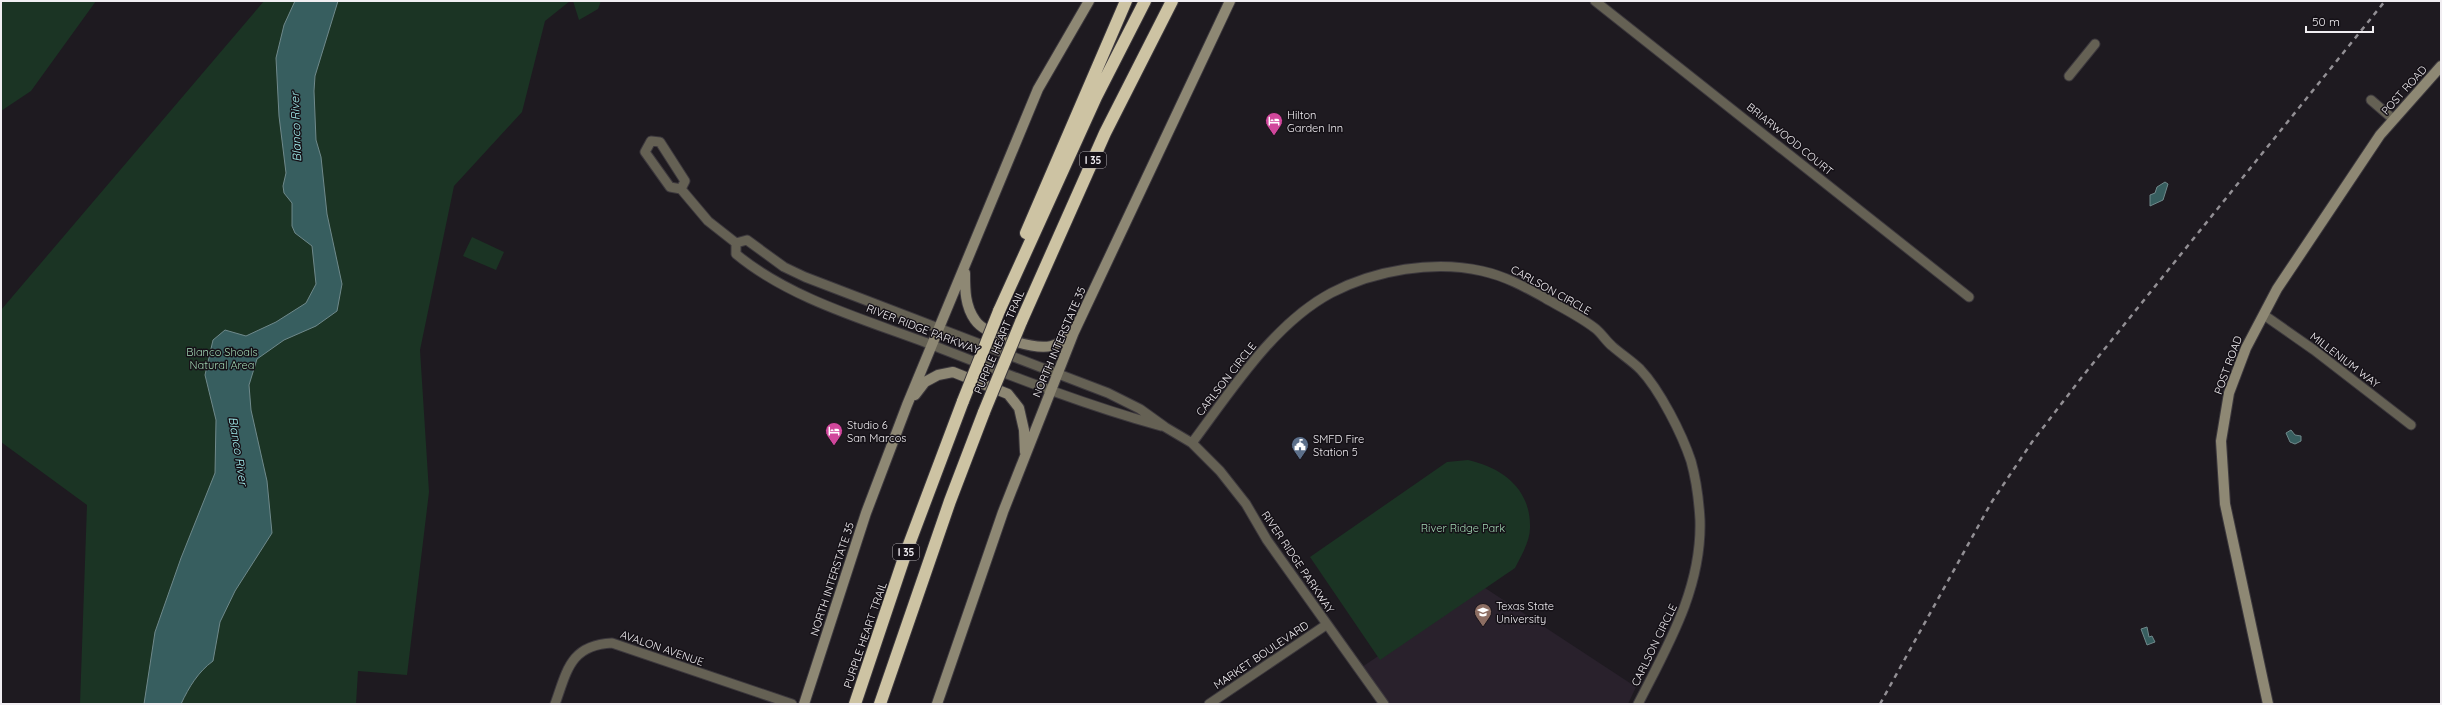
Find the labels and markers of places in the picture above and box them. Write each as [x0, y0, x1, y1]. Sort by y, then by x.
place label: Hilton Garden Inn [1287, 108, 1343, 135]
hotel icon: Hilton Garden Inn [1264, 111, 1284, 136]
place label: Studio 6 San Marcos [847, 418, 906, 445]
hotel icon: Studio 6 San Marcos [824, 421, 844, 446]
place label: SMFD Fire Station 5 [1313, 432, 1364, 459]
public building icon: SMFD Fire Station 5 [1290, 435, 1310, 460]
place label: Texas State University [1496, 599, 1554, 626]
school or university icon: Texas State University [1473, 602, 1493, 627]

